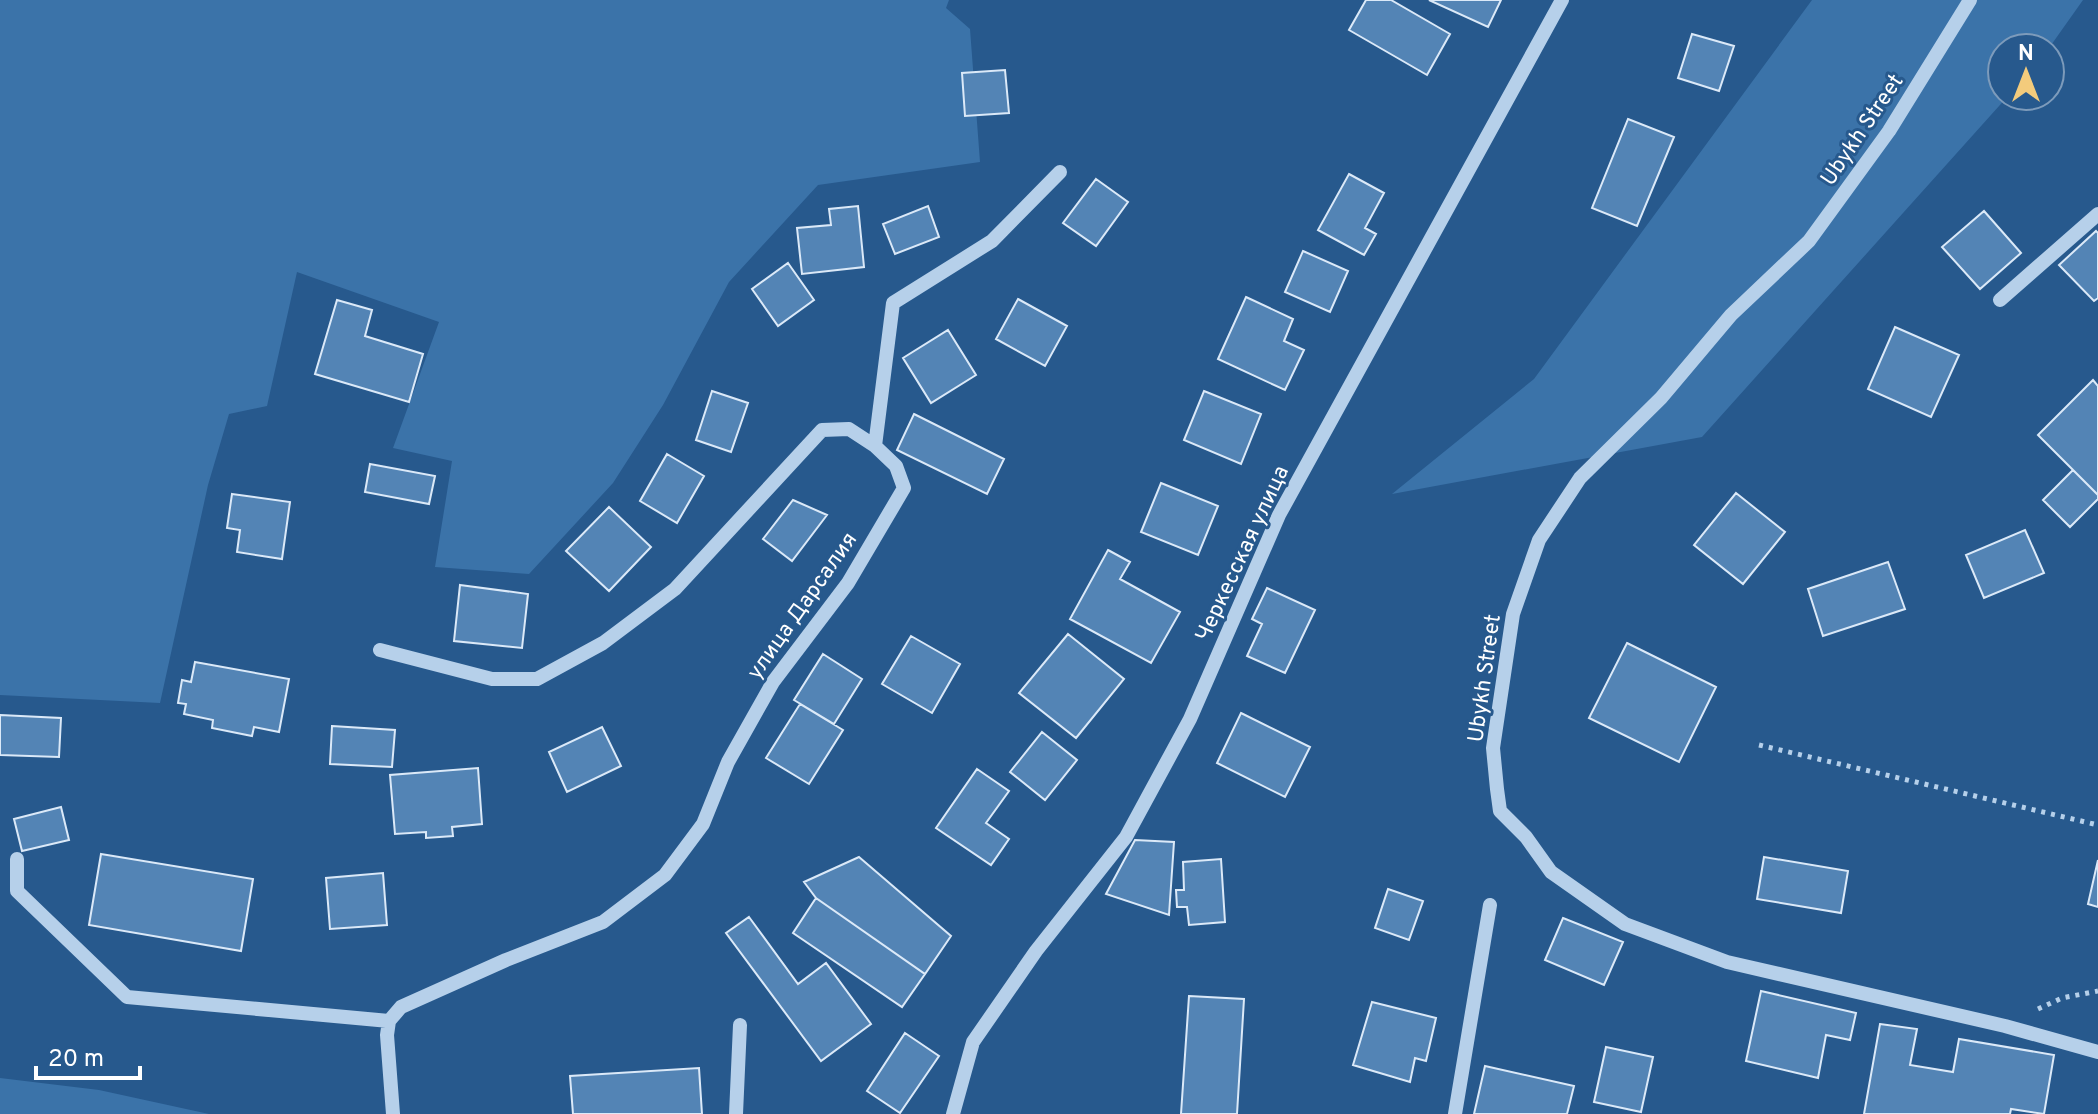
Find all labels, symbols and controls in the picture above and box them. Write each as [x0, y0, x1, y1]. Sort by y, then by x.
north arrow [1986, 32, 2066, 112]
text: N [2018, 41, 2034, 68]
street label: Ubykh Street [1816, 69, 1910, 191]
street label: Черкесская улица [1191, 462, 1296, 646]
street label: улица Дарсалия [742, 528, 864, 685]
street label: Ubykh Street [1463, 613, 1508, 744]
scale bar [36, 1030, 140, 1080]
text: 20 m [48, 1045, 104, 1075]

